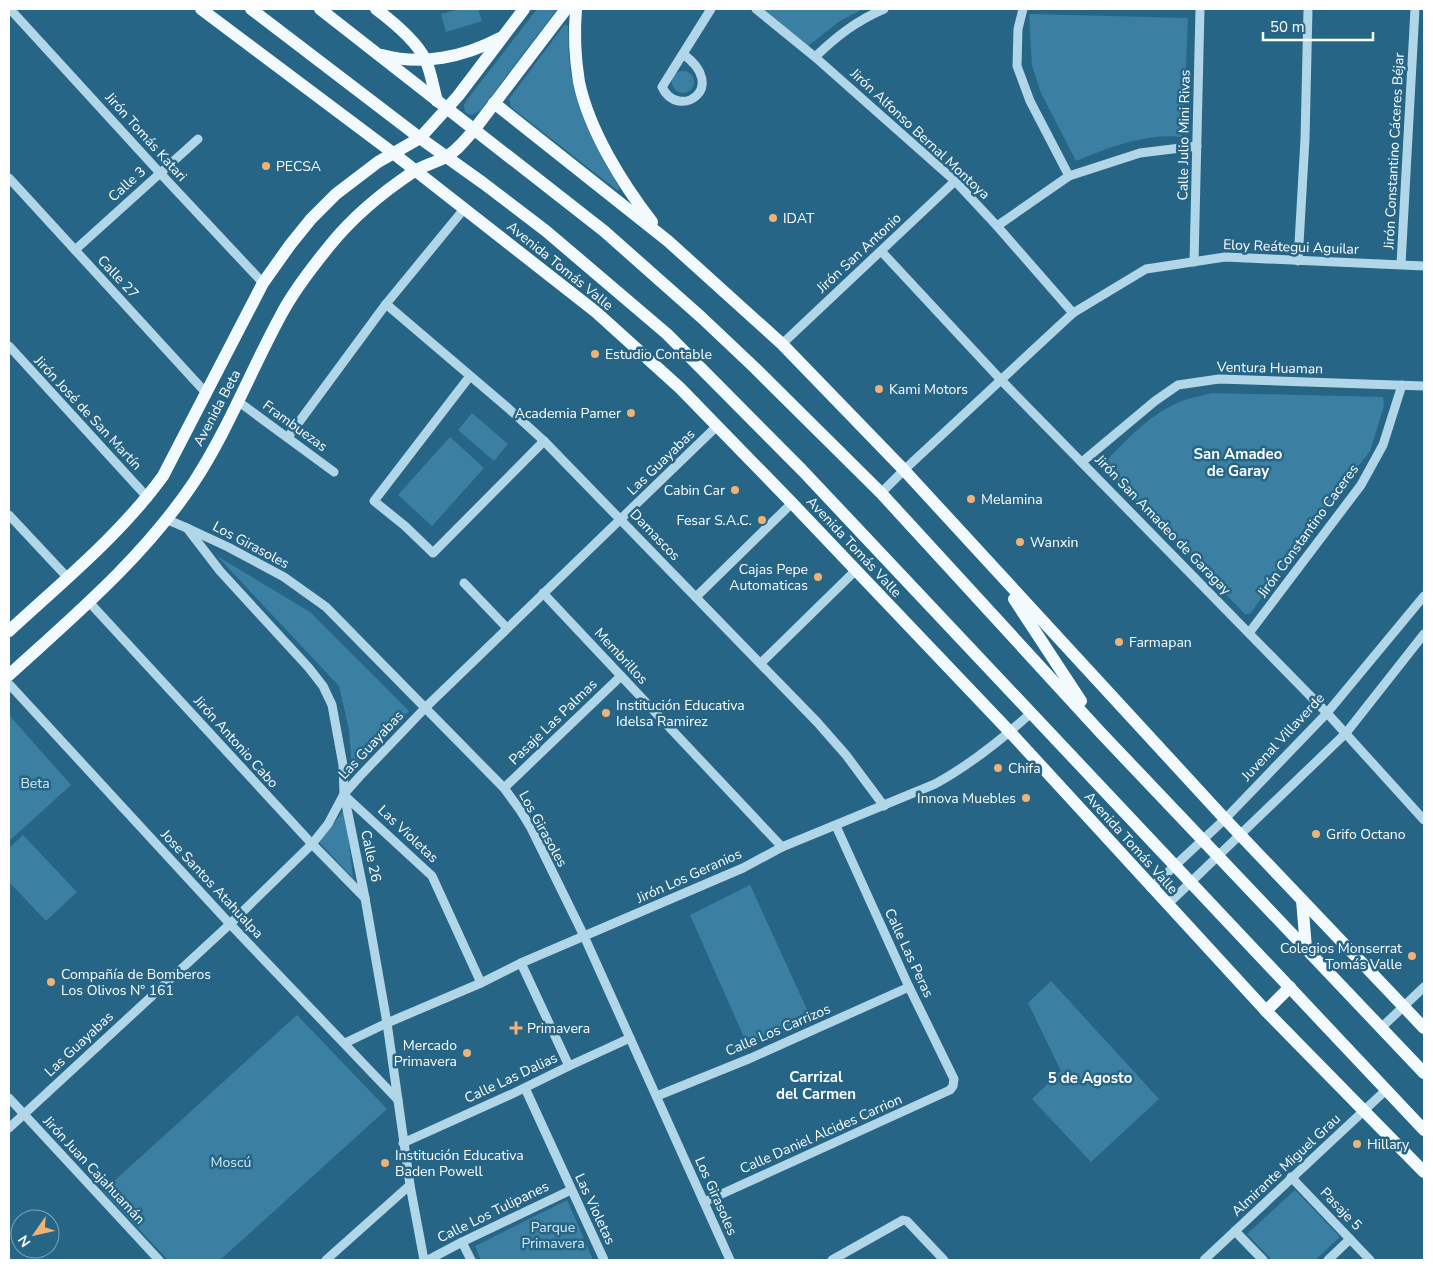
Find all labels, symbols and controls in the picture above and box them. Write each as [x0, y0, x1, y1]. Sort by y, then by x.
scale bar [1263, 10, 1373, 42]
text: 50 m [1270, 17, 1305, 37]
street label: Jirón Constantino Cáceres Béjar [1379, 52, 1409, 251]
street label: Jirón Alfonso Bernal Montoya [845, 64, 994, 204]
street label: Calle Julio Mini Rivas [1173, 69, 1195, 201]
street label: Jirón Tomás Katari [100, 88, 191, 186]
place label: PECSA [276, 157, 321, 176]
marker: PECSA [260, 160, 272, 172]
street label: Calle 3 [104, 162, 150, 206]
place label: IDAT [783, 209, 815, 228]
street label: Jirón San Antonio [812, 209, 906, 298]
marker: IDAT [767, 212, 779, 224]
street label: Avenida Tomás Valle [503, 217, 617, 315]
street label: Eloy Reátegui Aguilar [1223, 235, 1359, 259]
street label: Calle 27 [93, 251, 143, 303]
place label: Estudio Contable [605, 345, 712, 364]
marker: Estudio Contable [589, 348, 601, 360]
street label: Jirón José de San Martín [29, 351, 146, 474]
street label: Ventura Huaman [1216, 358, 1323, 378]
street label: Avenida Beta [189, 366, 245, 450]
place label: Kami Motors [889, 380, 968, 399]
marker: Kami Motors [873, 383, 885, 395]
street label: Frambuezas [259, 396, 331, 456]
place label: Academia Pamer [515, 404, 621, 423]
marker: Academia Pamer [625, 407, 637, 419]
street label: Las Guayabas [623, 425, 699, 499]
district label: San Amadeo de Garay [1194, 444, 1283, 481]
street label: Jirón San Amadeo de Garagay [1090, 450, 1236, 600]
street label: Jirón Constantino Caceres [1253, 460, 1363, 602]
place label: Cabin Car [664, 481, 725, 500]
marker: Cabin Car [729, 484, 741, 496]
place label: Melamina [981, 490, 1043, 509]
street label: Avenida Tomás Valle [802, 492, 906, 602]
marker: Melamina [965, 493, 977, 505]
street label: Damascos [626, 505, 685, 565]
place label: Fesar S.A.C. [677, 511, 752, 530]
marker: Fesar S.A.C. [756, 514, 768, 526]
street label: Los Girasoles [209, 517, 293, 573]
place label: Wanxin [1030, 533, 1079, 552]
marker: Wanxin [1014, 536, 1026, 548]
place label: Cajas Pepe Automaticas [729, 560, 808, 595]
marker: Cajas Pepe Automaticas [812, 571, 824, 583]
street label: Membrillos [590, 624, 652, 688]
place label: Farmapan [1129, 633, 1192, 652]
marker: Farmapan [1113, 636, 1125, 648]
street label: Pasaje Las Palmas [505, 675, 602, 769]
street label: Juvenal Villaverde [1237, 689, 1329, 786]
street label: Jirón Antonio Cabo [189, 691, 283, 792]
place label: Institución Educativa Idelsa Ramirez [616, 696, 745, 731]
street label: Las Guayabas [334, 706, 408, 783]
marker: Institución Educativa Idelsa Ramirez [600, 707, 612, 719]
place label: Chifa [1008, 759, 1041, 778]
marker: Chifa [992, 762, 1004, 774]
park label: Beta [20, 774, 50, 793]
street label: Los Girasoles [514, 788, 572, 871]
street label: Avenida Tomás Valle [1080, 788, 1182, 898]
place label: Innova Muebles [917, 789, 1016, 808]
marker: Innova Muebles [1020, 792, 1032, 804]
street label: Las Violetas [374, 801, 443, 867]
street label: Jose Santos Atahualpa [156, 825, 267, 943]
place label: Grifo Octano [1326, 825, 1406, 844]
street label: Calle 26 [356, 828, 386, 884]
marker: Grifo Octano [1310, 828, 1322, 840]
street label: Jirón Los Geranios [632, 844, 745, 908]
street label: Calle Las Peras [880, 905, 938, 1001]
place label: Colegios Monserrat Tomás Valle [1280, 939, 1402, 974]
marker: Colegios Monserrat Tomás Valle [1406, 950, 1418, 962]
place label: Compañía de Bomberos Los Olivos Nº 161 [61, 965, 211, 1000]
marker: Compañía de Bomberos Los Olivos Nº 161 [45, 976, 57, 988]
street label: Calle Los Carrizos [723, 999, 834, 1061]
street label: Las Guayabas [41, 1007, 118, 1081]
place label: Primavera [527, 1019, 590, 1038]
marker: Primavera [509, 1021, 523, 1035]
place label: Mercado Primavera [394, 1036, 457, 1071]
marker: Mercado Primavera [461, 1047, 473, 1059]
street label: Calle Las Dalias [461, 1048, 561, 1108]
district label: Carrizal del Carmen [776, 1067, 856, 1104]
district label: 5 de Agosto [1048, 1068, 1133, 1088]
street label: Calle Daniel Alcides Carrion [737, 1090, 905, 1178]
street label: Almirante Miguel Grau [1227, 1109, 1345, 1221]
street label: Jirón Juan Cajahuamán [38, 1111, 149, 1228]
place label: Hillary [1367, 1135, 1410, 1154]
marker: Hillary [1351, 1138, 1363, 1150]
place label: Institución Educativa Baden Powell [395, 1146, 524, 1181]
park label: Moscú [211, 1153, 251, 1172]
street label: Los Girasoles [690, 1154, 742, 1239]
marker: Institución Educativa Baden Powell [379, 1157, 391, 1169]
street label: Las Violetas [570, 1170, 620, 1248]
street label: Calle Los Tulipanes [434, 1177, 552, 1247]
street label: Pasaje 5 [1316, 1183, 1366, 1235]
north arrow [10, 1209, 60, 1259]
park label: Parque Primavera [521, 1218, 585, 1253]
text: N [14, 1231, 35, 1251]

